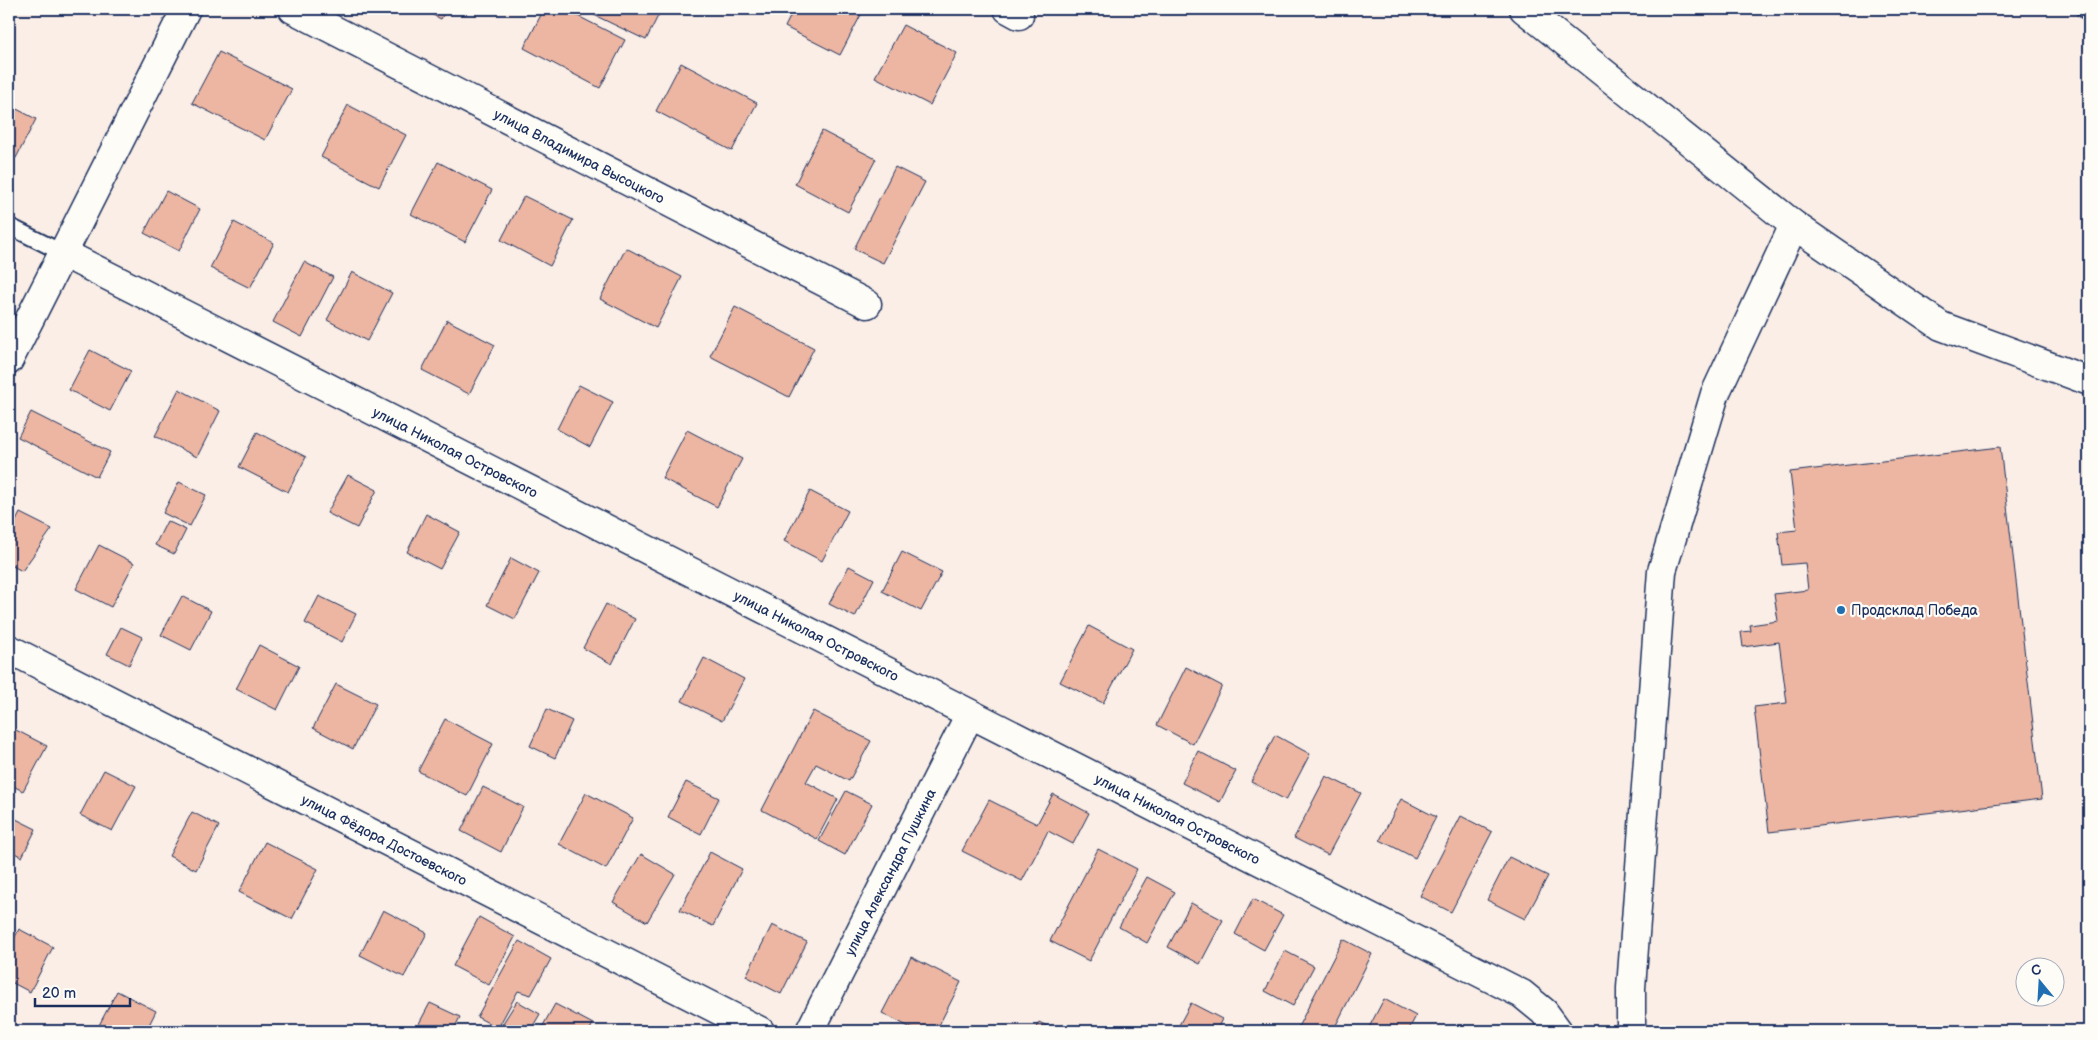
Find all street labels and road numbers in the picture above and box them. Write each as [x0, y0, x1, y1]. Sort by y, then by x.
street label: улица Владимира Высоцкого [491, 105, 667, 207]
street label: улица Николая Островского [370, 403, 541, 501]
street label: улица Николая Островского [731, 587, 902, 685]
street label: улица Николая Островского [1092, 770, 1263, 868]
street label: улица Александра Пушкина [841, 785, 940, 958]
street label: улица Фёдора Достоевского [299, 791, 470, 889]

